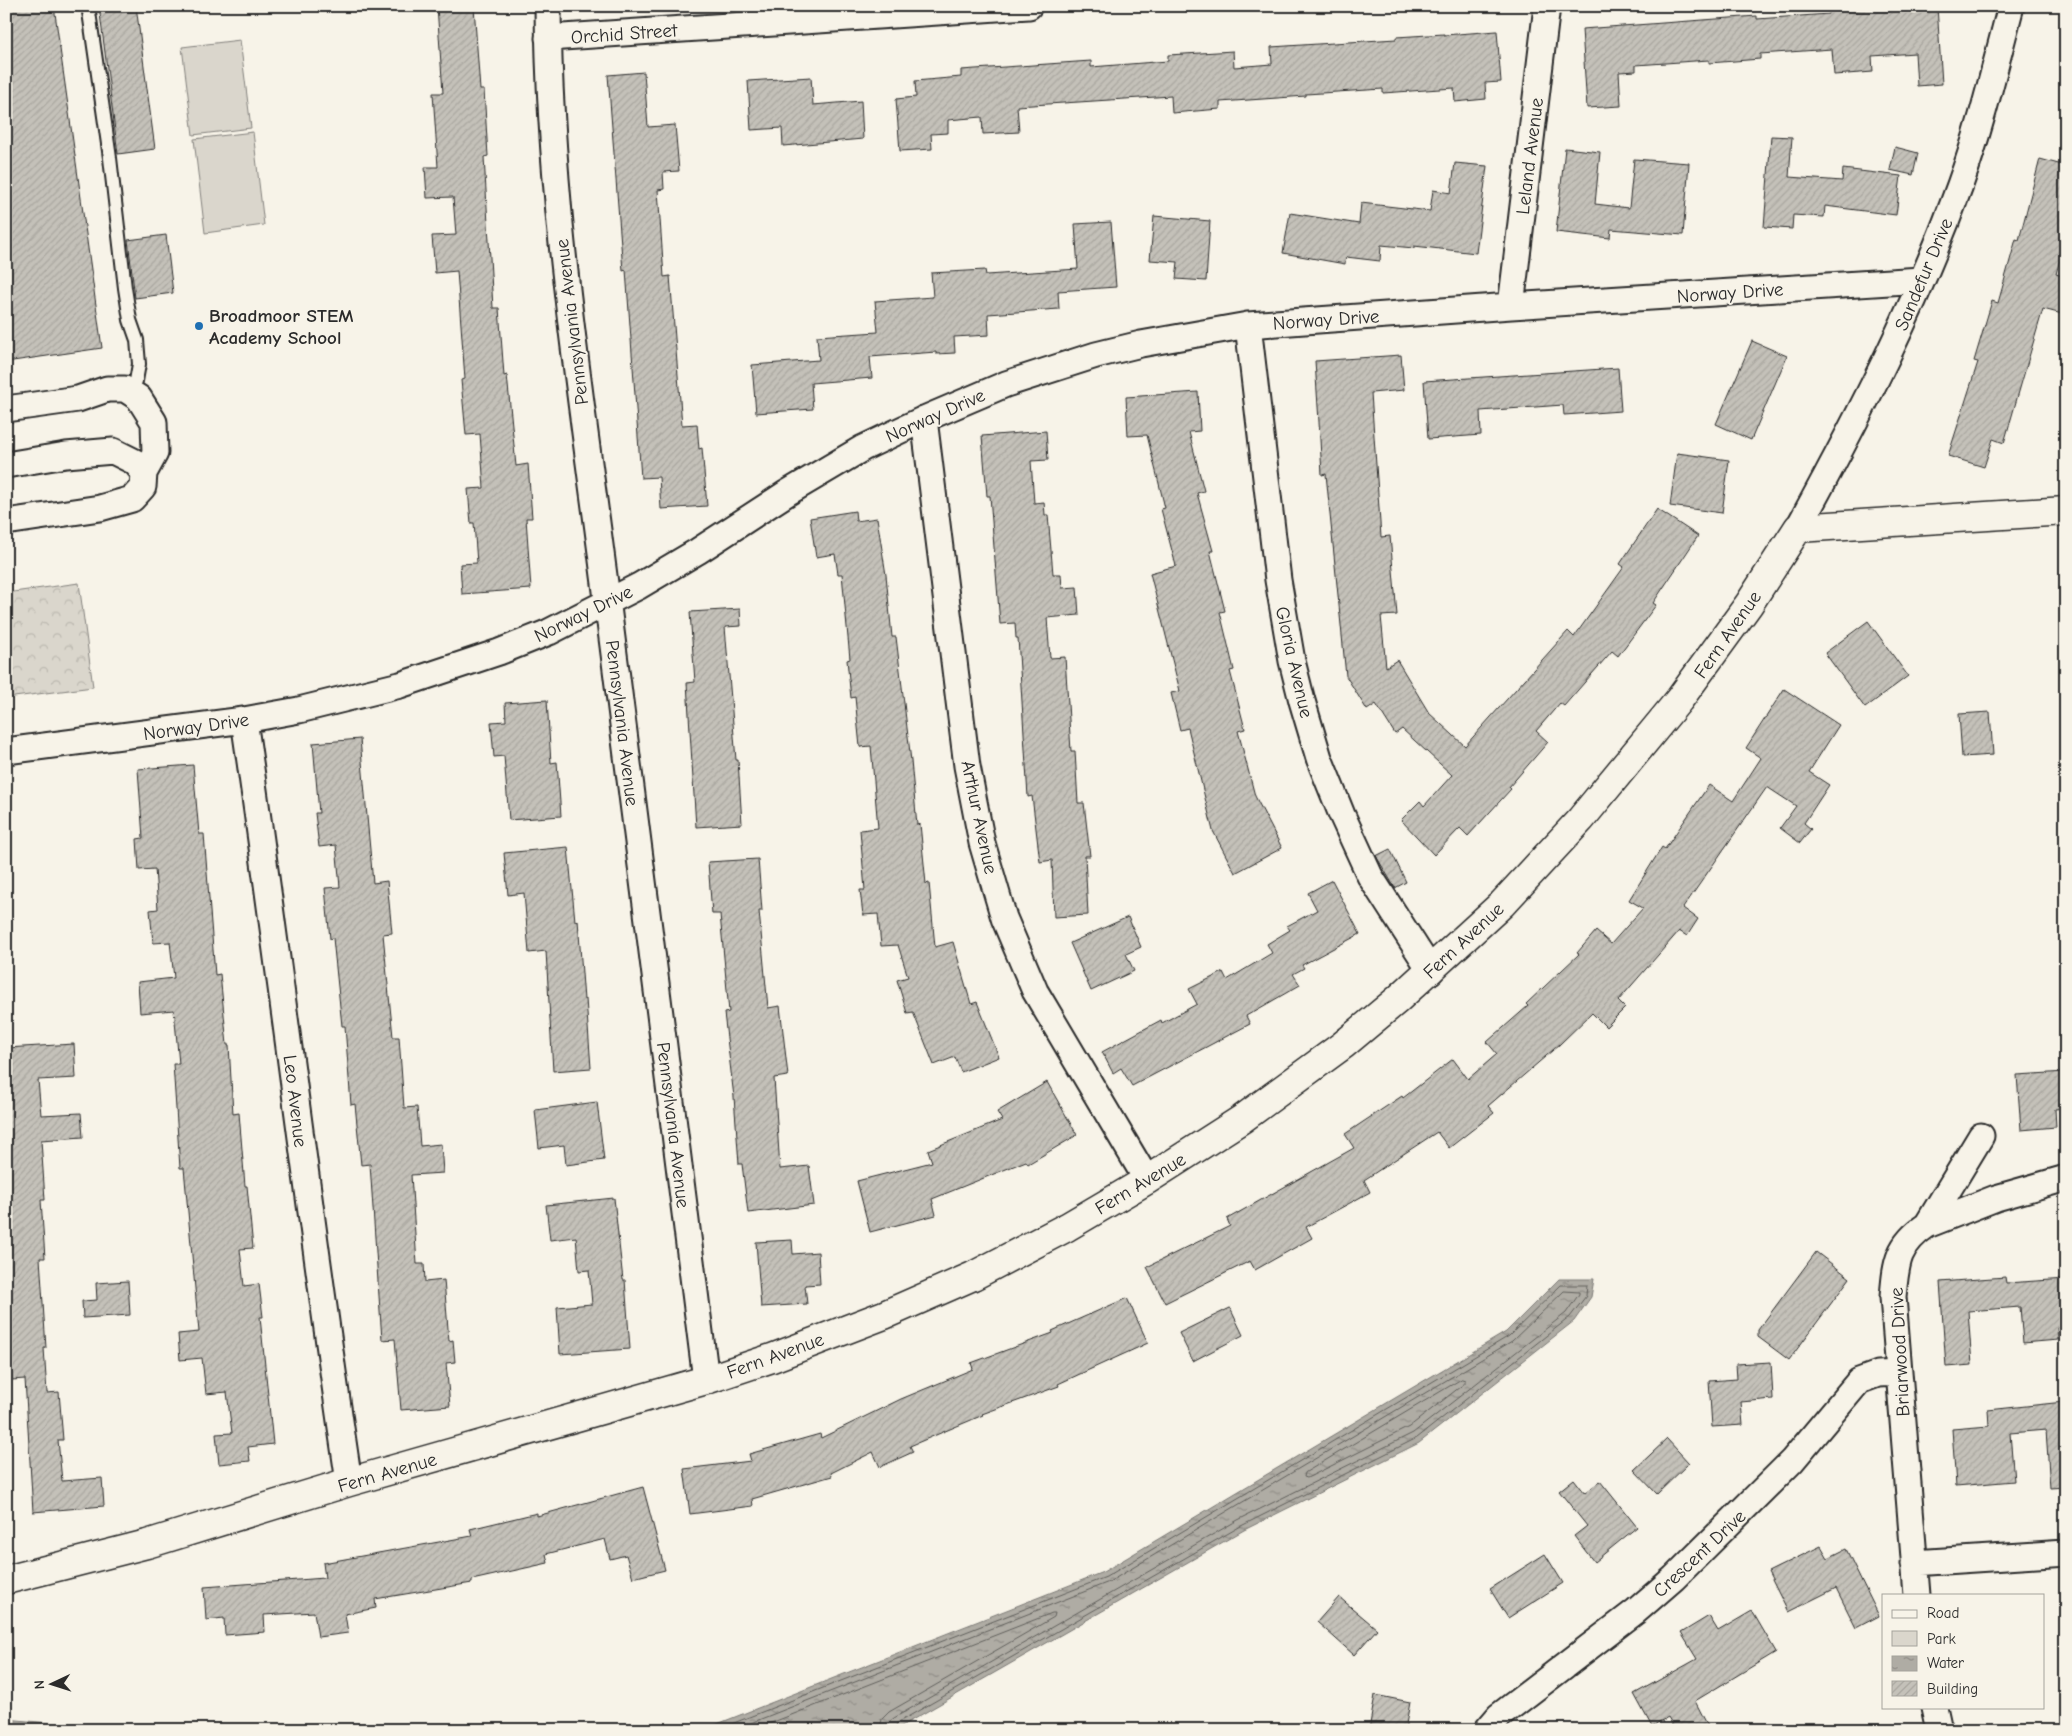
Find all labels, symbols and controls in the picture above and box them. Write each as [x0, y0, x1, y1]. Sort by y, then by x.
street label: Orchid Street [570, 19, 679, 49]
street label: Leland Avenue [1512, 96, 1548, 216]
street label: Sandefur Drive [1890, 215, 1958, 334]
street label: Pennsylvania Avenue [551, 238, 593, 406]
street label: Norway Drive [1676, 278, 1784, 308]
place label: Broadmoor STEM Academy School [209, 305, 354, 349]
street label: Norway Drive [1272, 305, 1380, 335]
marker: Broadmoor STEM Academy School [193, 320, 205, 332]
street label: Norway Drive [882, 384, 989, 448]
street label: Norway Drive [531, 581, 636, 647]
street label: Fern Avenue [1690, 587, 1766, 683]
street label: Gloria Avenue [1271, 604, 1318, 720]
street label: Pennsylvania Avenue [601, 639, 643, 807]
street label: Norway Drive [142, 709, 250, 745]
street label: Arthur Avenue [956, 758, 1002, 876]
street label: Fern Avenue [1419, 898, 1508, 983]
street label: Pennsylvania Avenue [652, 1041, 694, 1209]
street label: Leo Avenue [278, 1054, 312, 1149]
street label: Fern Avenue [1091, 1148, 1190, 1219]
street label: Briarwood Drive [1886, 1287, 1914, 1417]
street label: Fern Avenue [724, 1328, 827, 1384]
street label: Fern Avenue [335, 1448, 439, 1498]
street label: Crescent Drive [1649, 1505, 1750, 1602]
legend [1882, 1594, 2044, 1708]
text: Road [1927, 1604, 1959, 1622]
text: Park [1927, 1630, 1956, 1648]
text: Water [1927, 1654, 1964, 1672]
north arrow [28, 1658, 78, 1708]
text: N [31, 1680, 48, 1690]
text: Building [1927, 1680, 1978, 1698]

